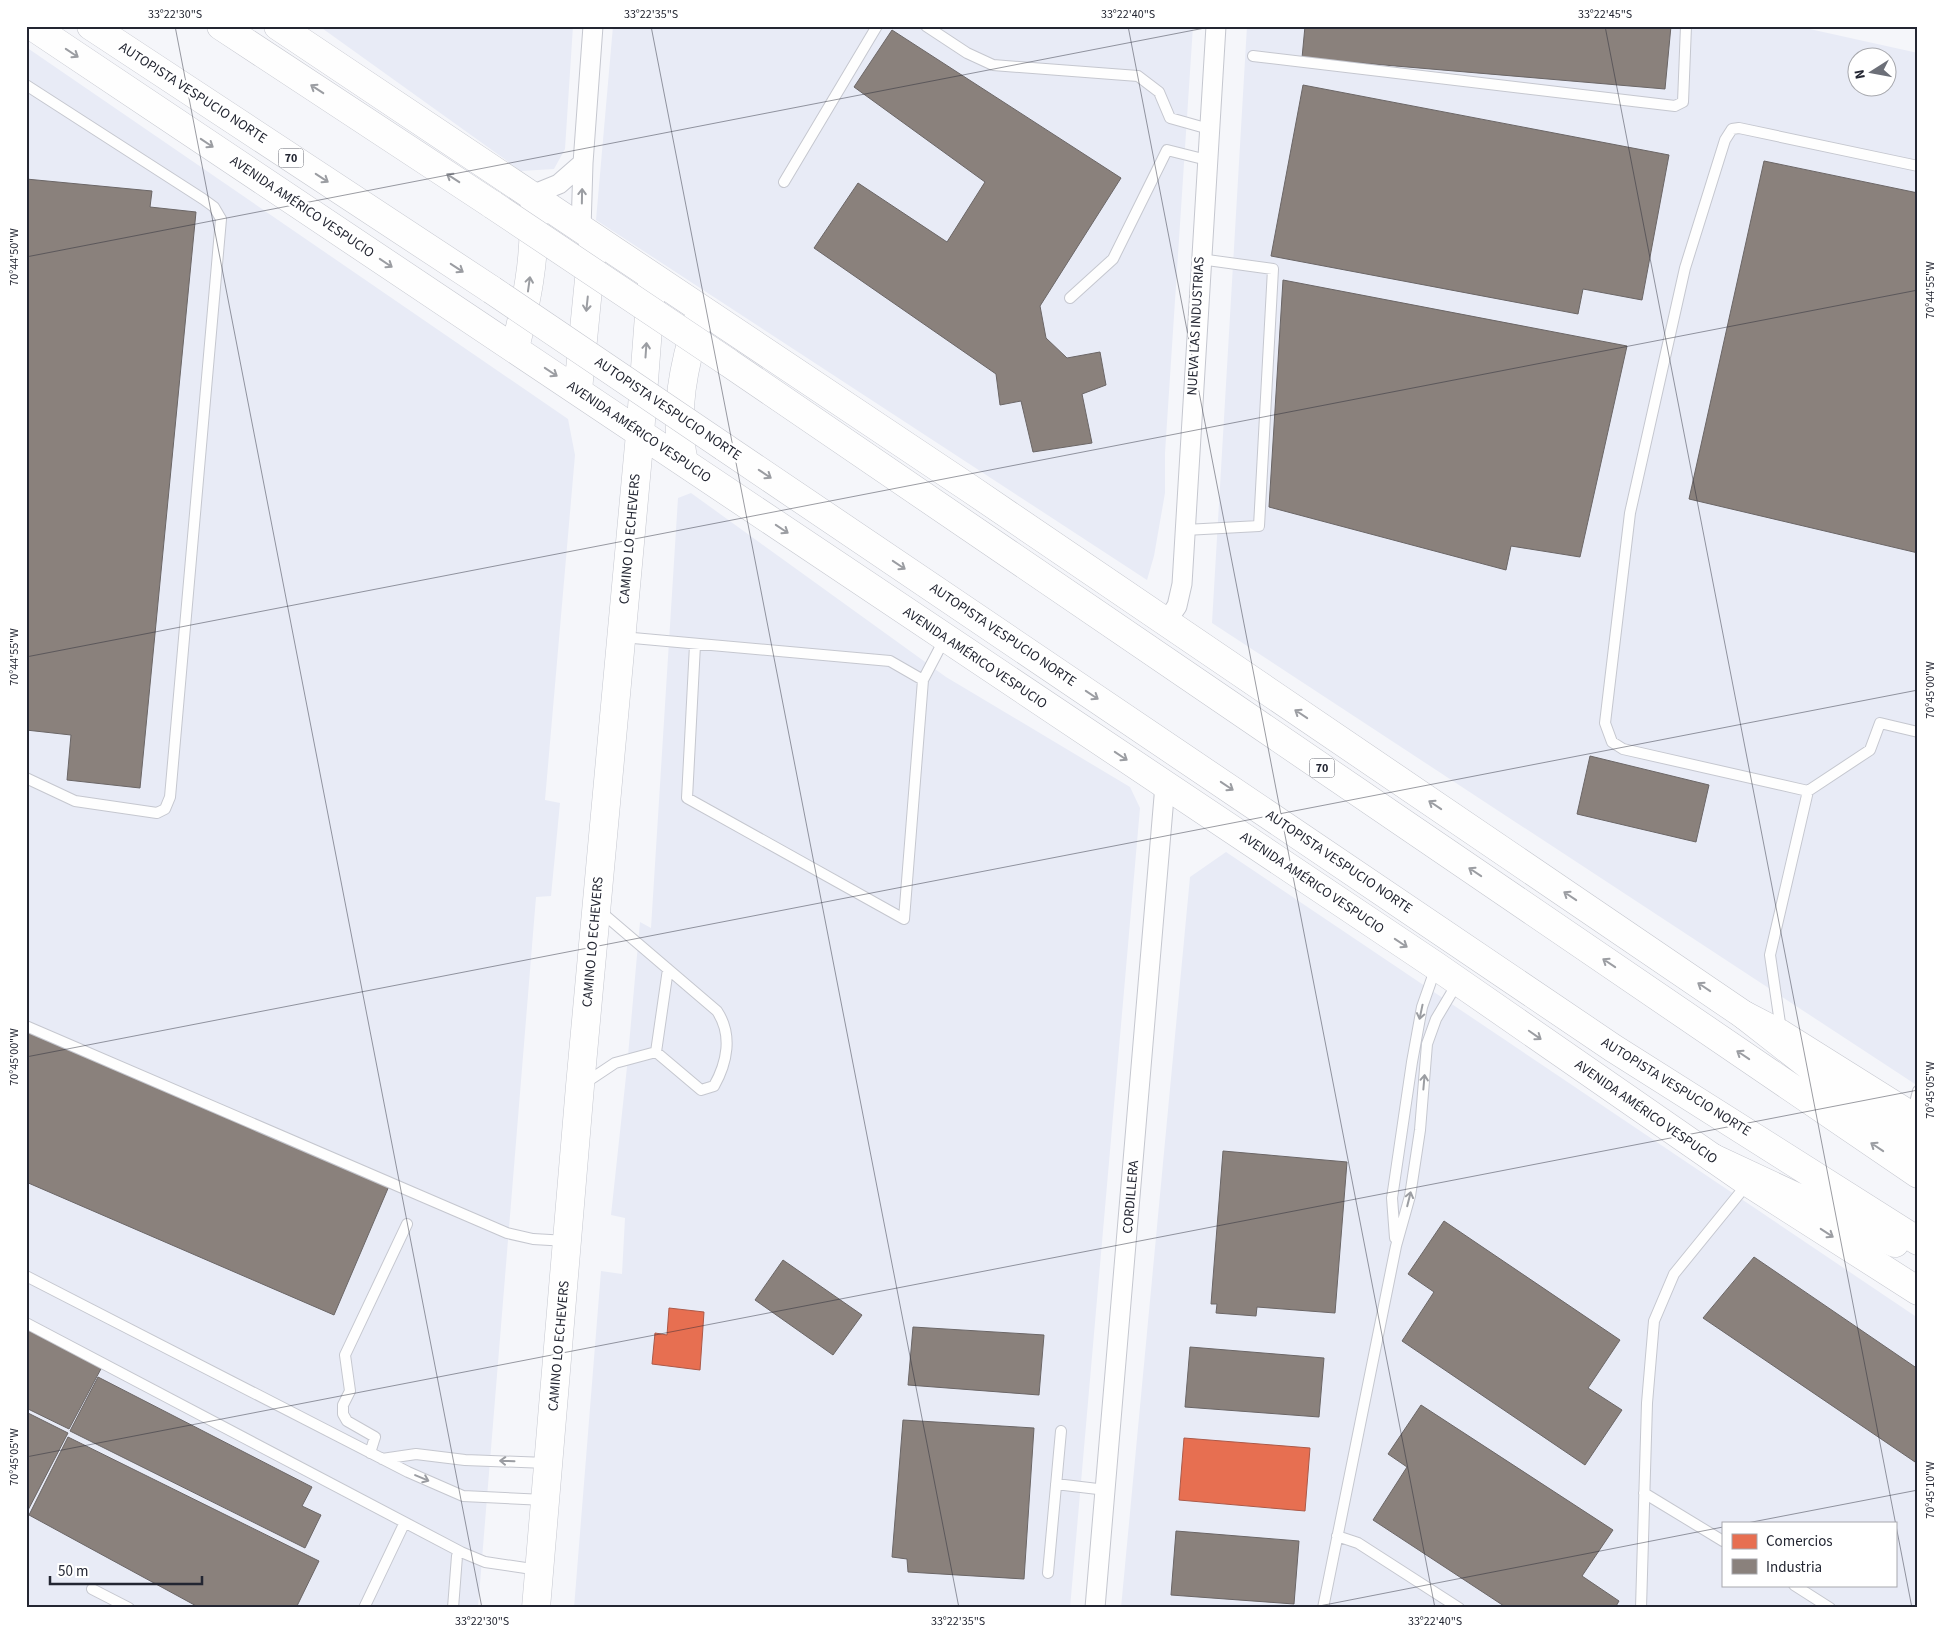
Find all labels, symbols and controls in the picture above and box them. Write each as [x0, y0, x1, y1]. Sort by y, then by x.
text: 33°22'30"S [148, 6, 202, 23]
text: 33°22'35"S [624, 6, 678, 23]
text: 33°22'40"S [1101, 6, 1155, 23]
text: 33°22'45"S [1578, 6, 1632, 23]
street label: AUTOPISTA VESPUCIO NORTE [115, 38, 271, 148]
one-way arrow [65, 48, 79, 58]
north arrow [1846, 48, 1896, 98]
text: N [1850, 68, 1871, 81]
one-way arrow [310, 84, 324, 94]
one-way arrow [200, 139, 214, 149]
road number: 70 [278, 148, 304, 168]
street label: AVENIDA AMÉRICO VESPUCIO [226, 151, 378, 263]
one-way arrow [446, 173, 460, 183]
one-way arrow [314, 174, 328, 184]
one-way arrow [577, 188, 587, 204]
text: 70°44'50"W [6, 228, 23, 286]
street label: NUEVA LAS INDUSTRIAS [1182, 256, 1210, 396]
one-way arrow [379, 258, 393, 268]
text: 70°44'55"W [1922, 261, 1939, 319]
one-way arrow [450, 263, 464, 273]
one-way arrow [524, 276, 534, 292]
one-way arrow [582, 296, 592, 312]
one-way arrow [641, 343, 651, 359]
street label: AUTOPISTA VESPUCIO NORTE [591, 352, 745, 466]
one-way arrow [543, 367, 557, 377]
street label: AVENIDA AMÉRICO VESPUCIO [563, 376, 715, 488]
one-way arrow [758, 469, 772, 479]
street label: CAMINO LO ECHEVERS [614, 473, 646, 605]
one-way arrow [775, 524, 789, 534]
one-way arrow [892, 560, 906, 570]
street label: AUTOPISTA VESPUCIO NORTE [926, 578, 1080, 692]
street label: AVENIDA AMÉRICO VESPUCIO [899, 602, 1051, 714]
text: 70°44'55"W [6, 628, 23, 686]
text: 70°45'00"W [1922, 661, 1939, 719]
one-way arrow [1085, 690, 1099, 700]
one-way arrow [1294, 708, 1308, 718]
one-way arrow [1113, 751, 1127, 761]
road number: 70 [1310, 758, 1334, 778]
one-way arrow [1219, 781, 1233, 791]
one-way arrow [1428, 800, 1442, 810]
street label: AUTOPISTA VESPUCIO NORTE [1262, 805, 1416, 919]
street label: AVENIDA AMÉRICO VESPUCIO [1236, 827, 1388, 939]
one-way arrow [1468, 867, 1482, 877]
street label: CAMINO LO ECHEVERS [577, 876, 609, 1008]
one-way arrow [1563, 891, 1577, 901]
one-way arrow [1394, 938, 1408, 948]
one-way arrow [1602, 958, 1616, 968]
one-way arrow [1697, 982, 1711, 992]
one-way arrow [1416, 1004, 1426, 1020]
text: 70°45'00"W [6, 1028, 23, 1086]
one-way arrow [1528, 1030, 1542, 1040]
street label: AUTOPISTA VESPUCIO NORTE [1597, 1033, 1755, 1141]
one-way arrow [1736, 1050, 1750, 1060]
street label: AVENIDA AMÉRICO VESPUCIO [1571, 1055, 1721, 1169]
text: 70°45'05"W [1922, 1061, 1939, 1119]
one-way arrow [1419, 1074, 1429, 1090]
one-way arrow [1871, 1141, 1885, 1151]
street label: CORDILLERA [1118, 1159, 1144, 1235]
one-way arrow [1405, 1192, 1414, 1208]
one-way arrow [1820, 1227, 1834, 1238]
street label: CAMINO LO ECHEVERS [543, 1280, 575, 1412]
text: 70°45'05"W [6, 1428, 23, 1486]
one-way arrow [499, 1457, 515, 1466]
text: 70°45'10"W [1922, 1461, 1939, 1519]
one-way arrow [414, 1474, 429, 1484]
legend [1722, 1522, 1896, 1586]
text: Comercios [1766, 1531, 1833, 1552]
scale bar [50, 1554, 202, 1586]
text: Industria [1766, 1557, 1822, 1578]
text: 50 m [58, 1561, 88, 1582]
text: 33°22'30"S [455, 1613, 509, 1630]
text: 33°22'35"S [931, 1613, 985, 1630]
text: 33°22'40"S [1408, 1613, 1462, 1630]

